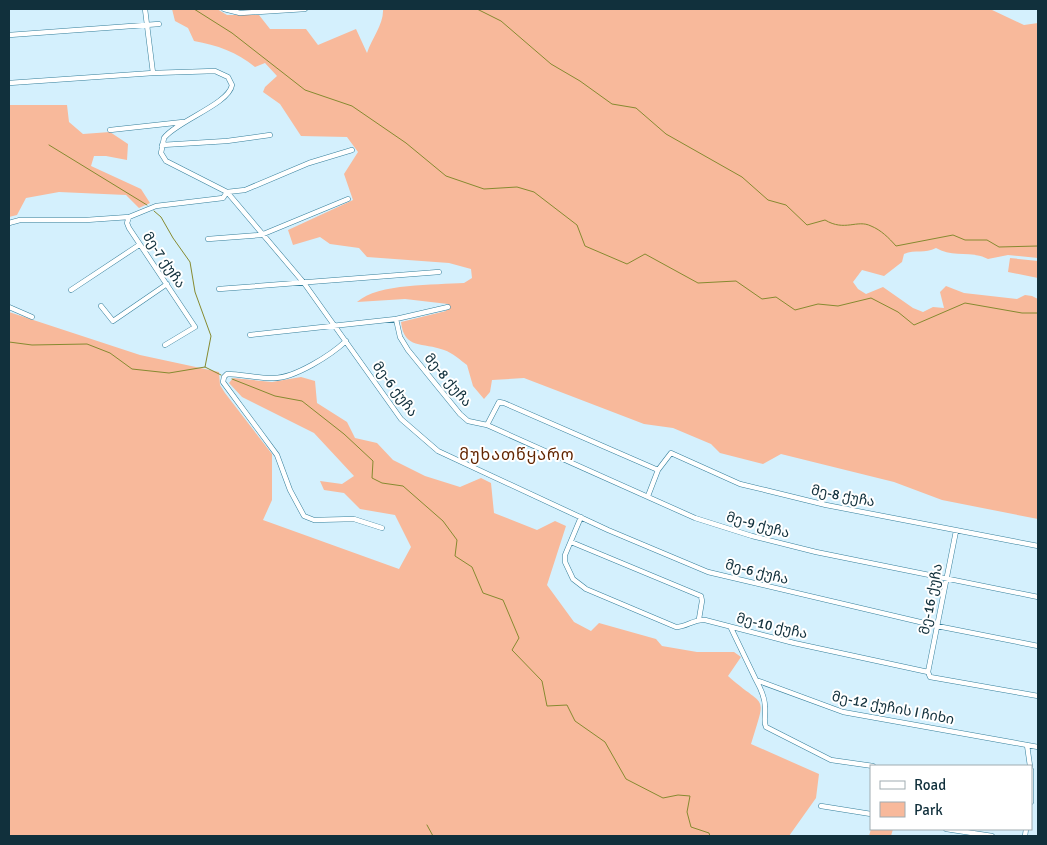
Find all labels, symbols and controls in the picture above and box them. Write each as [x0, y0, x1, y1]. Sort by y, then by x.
street label: მე-7 ქუჩა [139, 229, 189, 291]
street label: მე-8 ქუჩა [421, 350, 475, 410]
street label: მე-6 ქუჩა [369, 358, 421, 420]
district label: მუხათწყარო [459, 445, 575, 465]
street label: მე-8 ქუჩა [810, 481, 876, 511]
street label: მე-9 ქუჩა [725, 508, 791, 542]
street label: მე-6 ქუჩა [724, 556, 790, 588]
street label: მე-16 ქუჩა [916, 562, 946, 636]
street label: მე-10 ქუჩა [735, 610, 809, 642]
street label: მე-12 ქუჩის I ჩიხი [830, 688, 956, 728]
legend [870, 765, 1032, 830]
text: Road [914, 776, 946, 794]
text: Park [914, 801, 943, 819]

